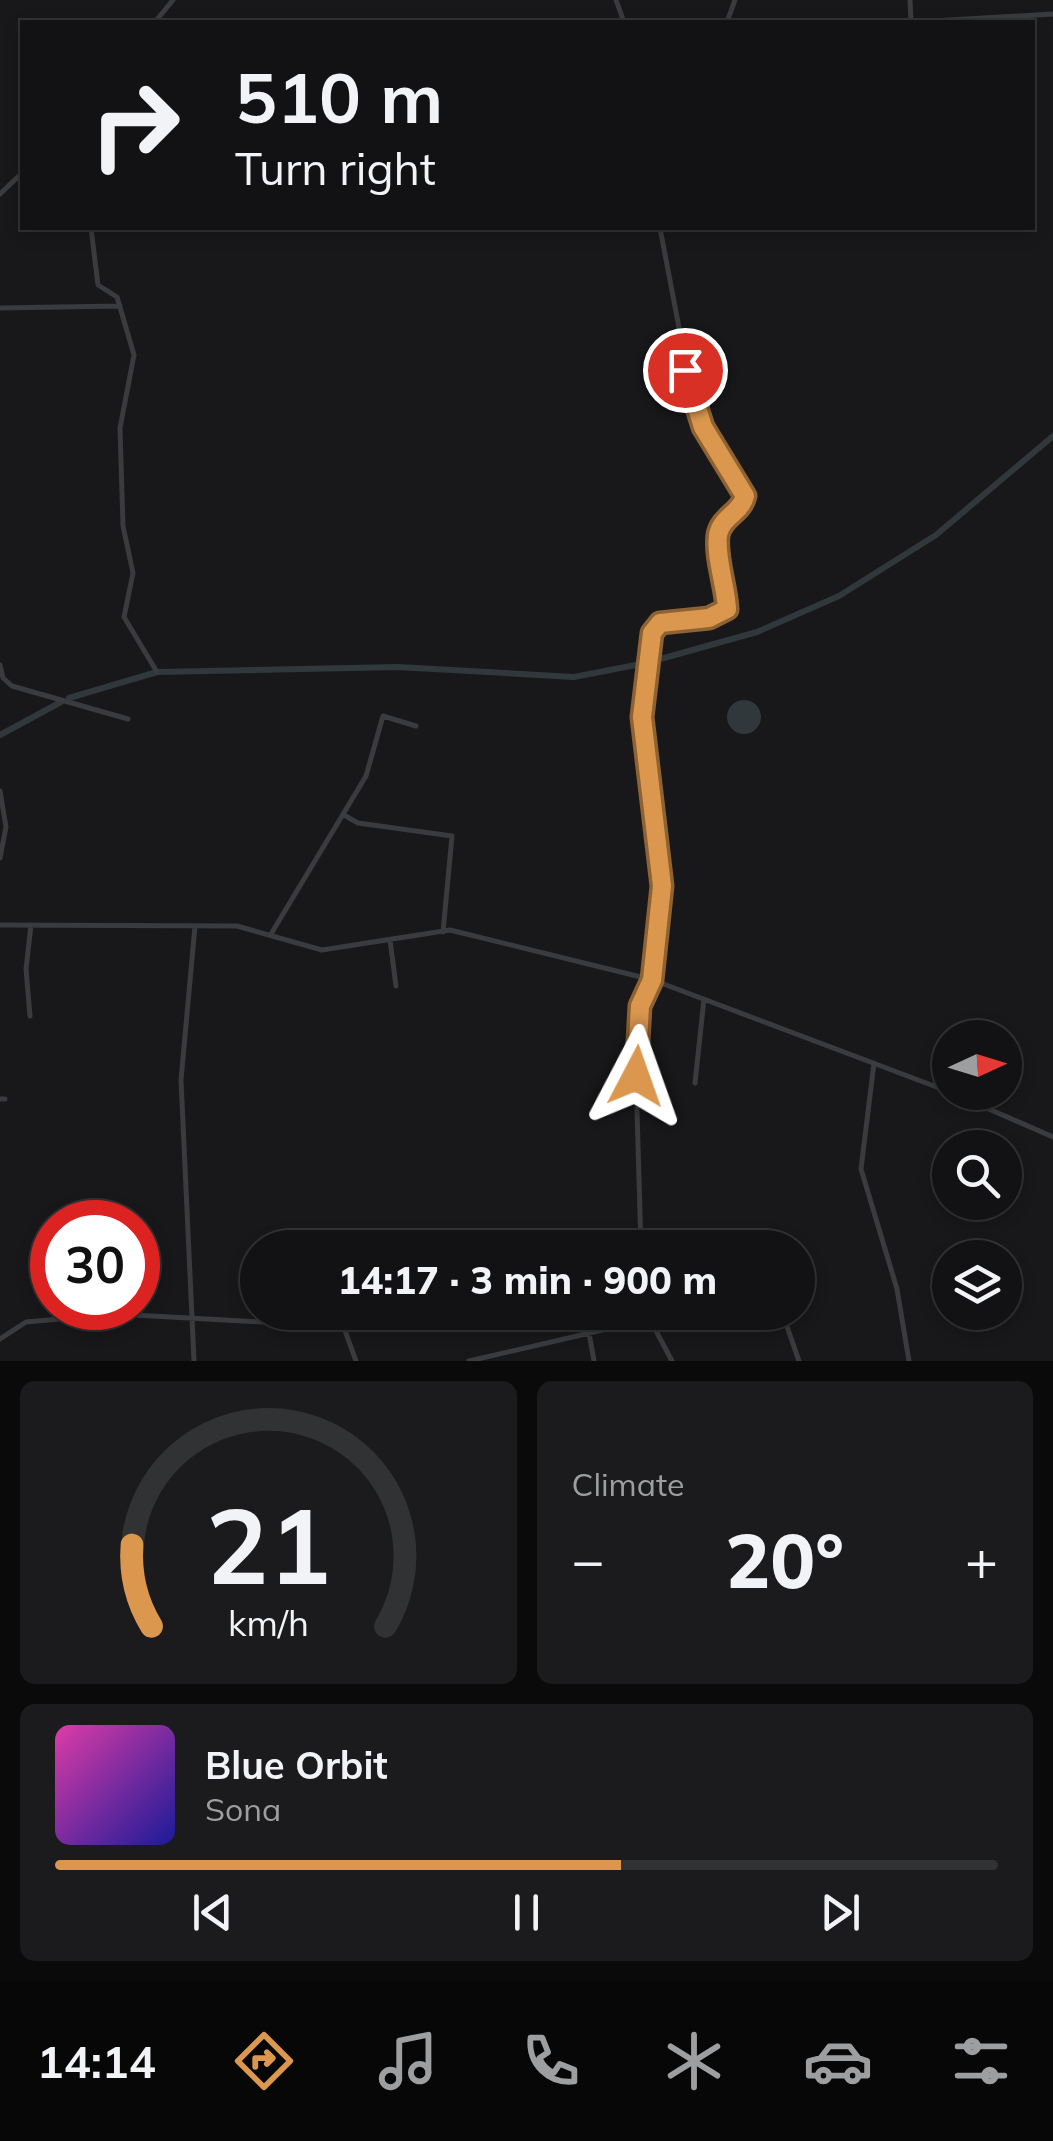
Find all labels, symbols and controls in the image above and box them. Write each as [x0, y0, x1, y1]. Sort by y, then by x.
text: 510 m [235, 53, 443, 141]
icon: right [70, 60, 200, 190]
text: Turn right [235, 140, 436, 196]
pin [643, 328, 728, 413]
icon: arrive [658, 343, 713, 398]
north arrow [932, 1020, 1022, 1110]
map controls [932, 1020, 1022, 1330]
position arrow [584, 1024, 688, 1128]
button: search [932, 1130, 1022, 1220]
speed limit sign: 30 [30, 1200, 160, 1330]
button: layers [932, 1240, 1022, 1330]
text: 14:17 · 3 min · 900 m [338, 1256, 717, 1304]
text: Climate [572, 1464, 684, 1504]
text: 21 [206, 1479, 331, 1610]
text: 20° [725, 1513, 844, 1607]
text: − [572, 1525, 605, 1594]
text: + [965, 1525, 998, 1594]
text: km/h [228, 1600, 309, 1645]
text: Blue Orbit [205, 1741, 388, 1789]
text: Sona [205, 1789, 281, 1829]
icon: previous [185, 1885, 240, 1940]
icon: pause [499, 1885, 554, 1940]
icon: next [813, 1885, 868, 1940]
icon: directions [229, 2026, 299, 2096]
icon: music [373, 2026, 443, 2096]
icon: phone [516, 2026, 586, 2096]
icon: climate [659, 2026, 729, 2096]
icon: car [803, 2026, 873, 2096]
icon: filters [946, 2026, 1016, 2096]
text: 14:14 [37, 2033, 156, 2089]

